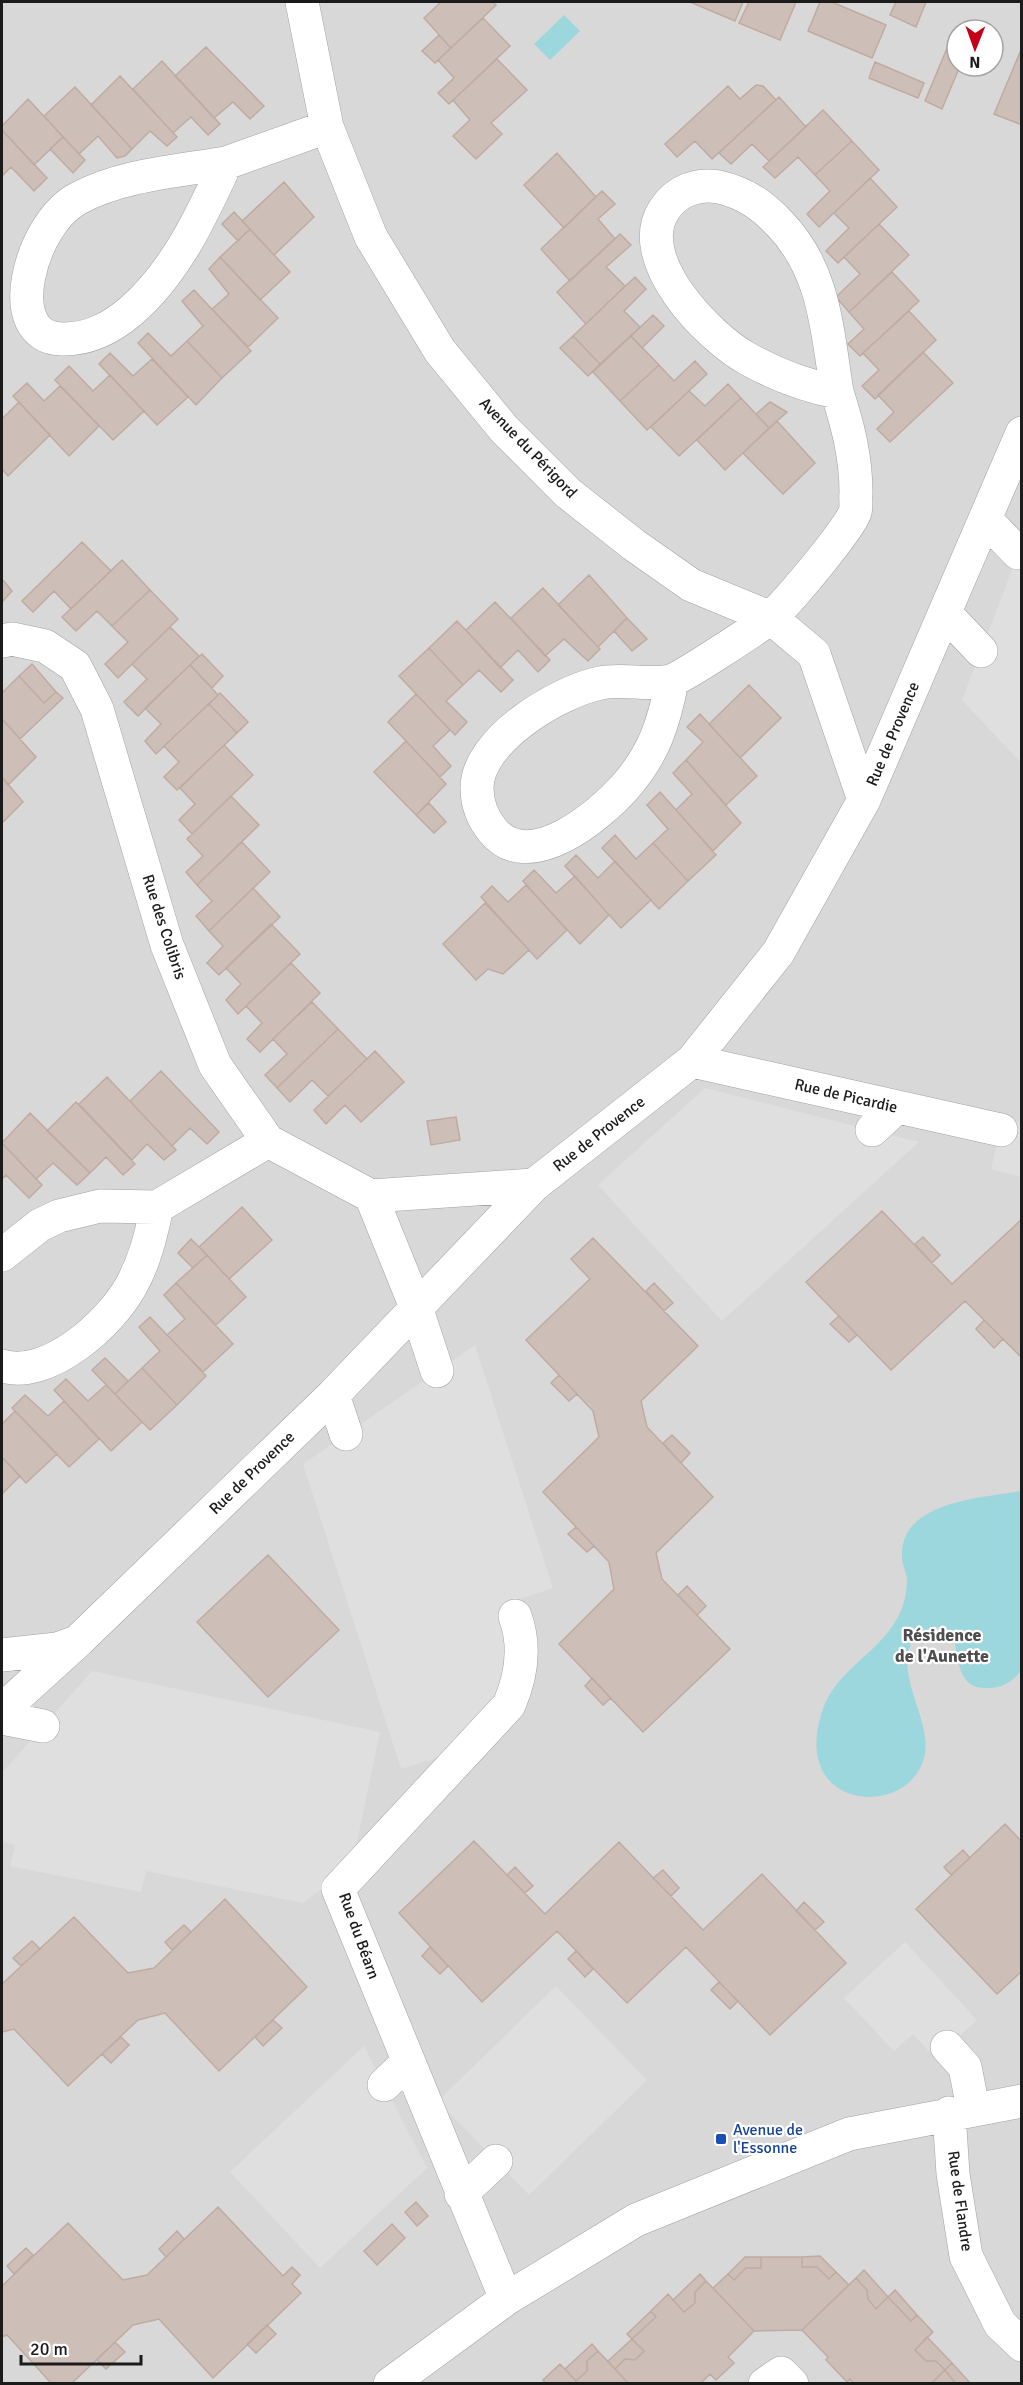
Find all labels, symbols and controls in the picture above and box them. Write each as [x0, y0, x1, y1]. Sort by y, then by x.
north arrow [945, 18, 1005, 78]
text: N [969, 52, 980, 72]
street label: Avenue du Périgord [475, 393, 581, 503]
street label: Rue de Provence [862, 679, 924, 789]
street label: Rue des Colibris [138, 872, 190, 982]
street label: Rue de Picardie [793, 1074, 899, 1118]
street label: Rue de Provence [549, 1092, 649, 1176]
street label: Rue de Provence [205, 1427, 299, 1519]
district label: Résidence de l'Aunette [895, 1624, 989, 1667]
street label: Rue du Béarn [334, 1890, 384, 1982]
place label: Avenue de l'Essonne [733, 2120, 803, 2158]
marker: Avenue de l'Essonne [714, 2132, 728, 2146]
street label: Rue de Flandre [943, 2149, 977, 2253]
scale bar [21, 2328, 141, 2366]
text: 20 m [30, 2338, 68, 2360]

